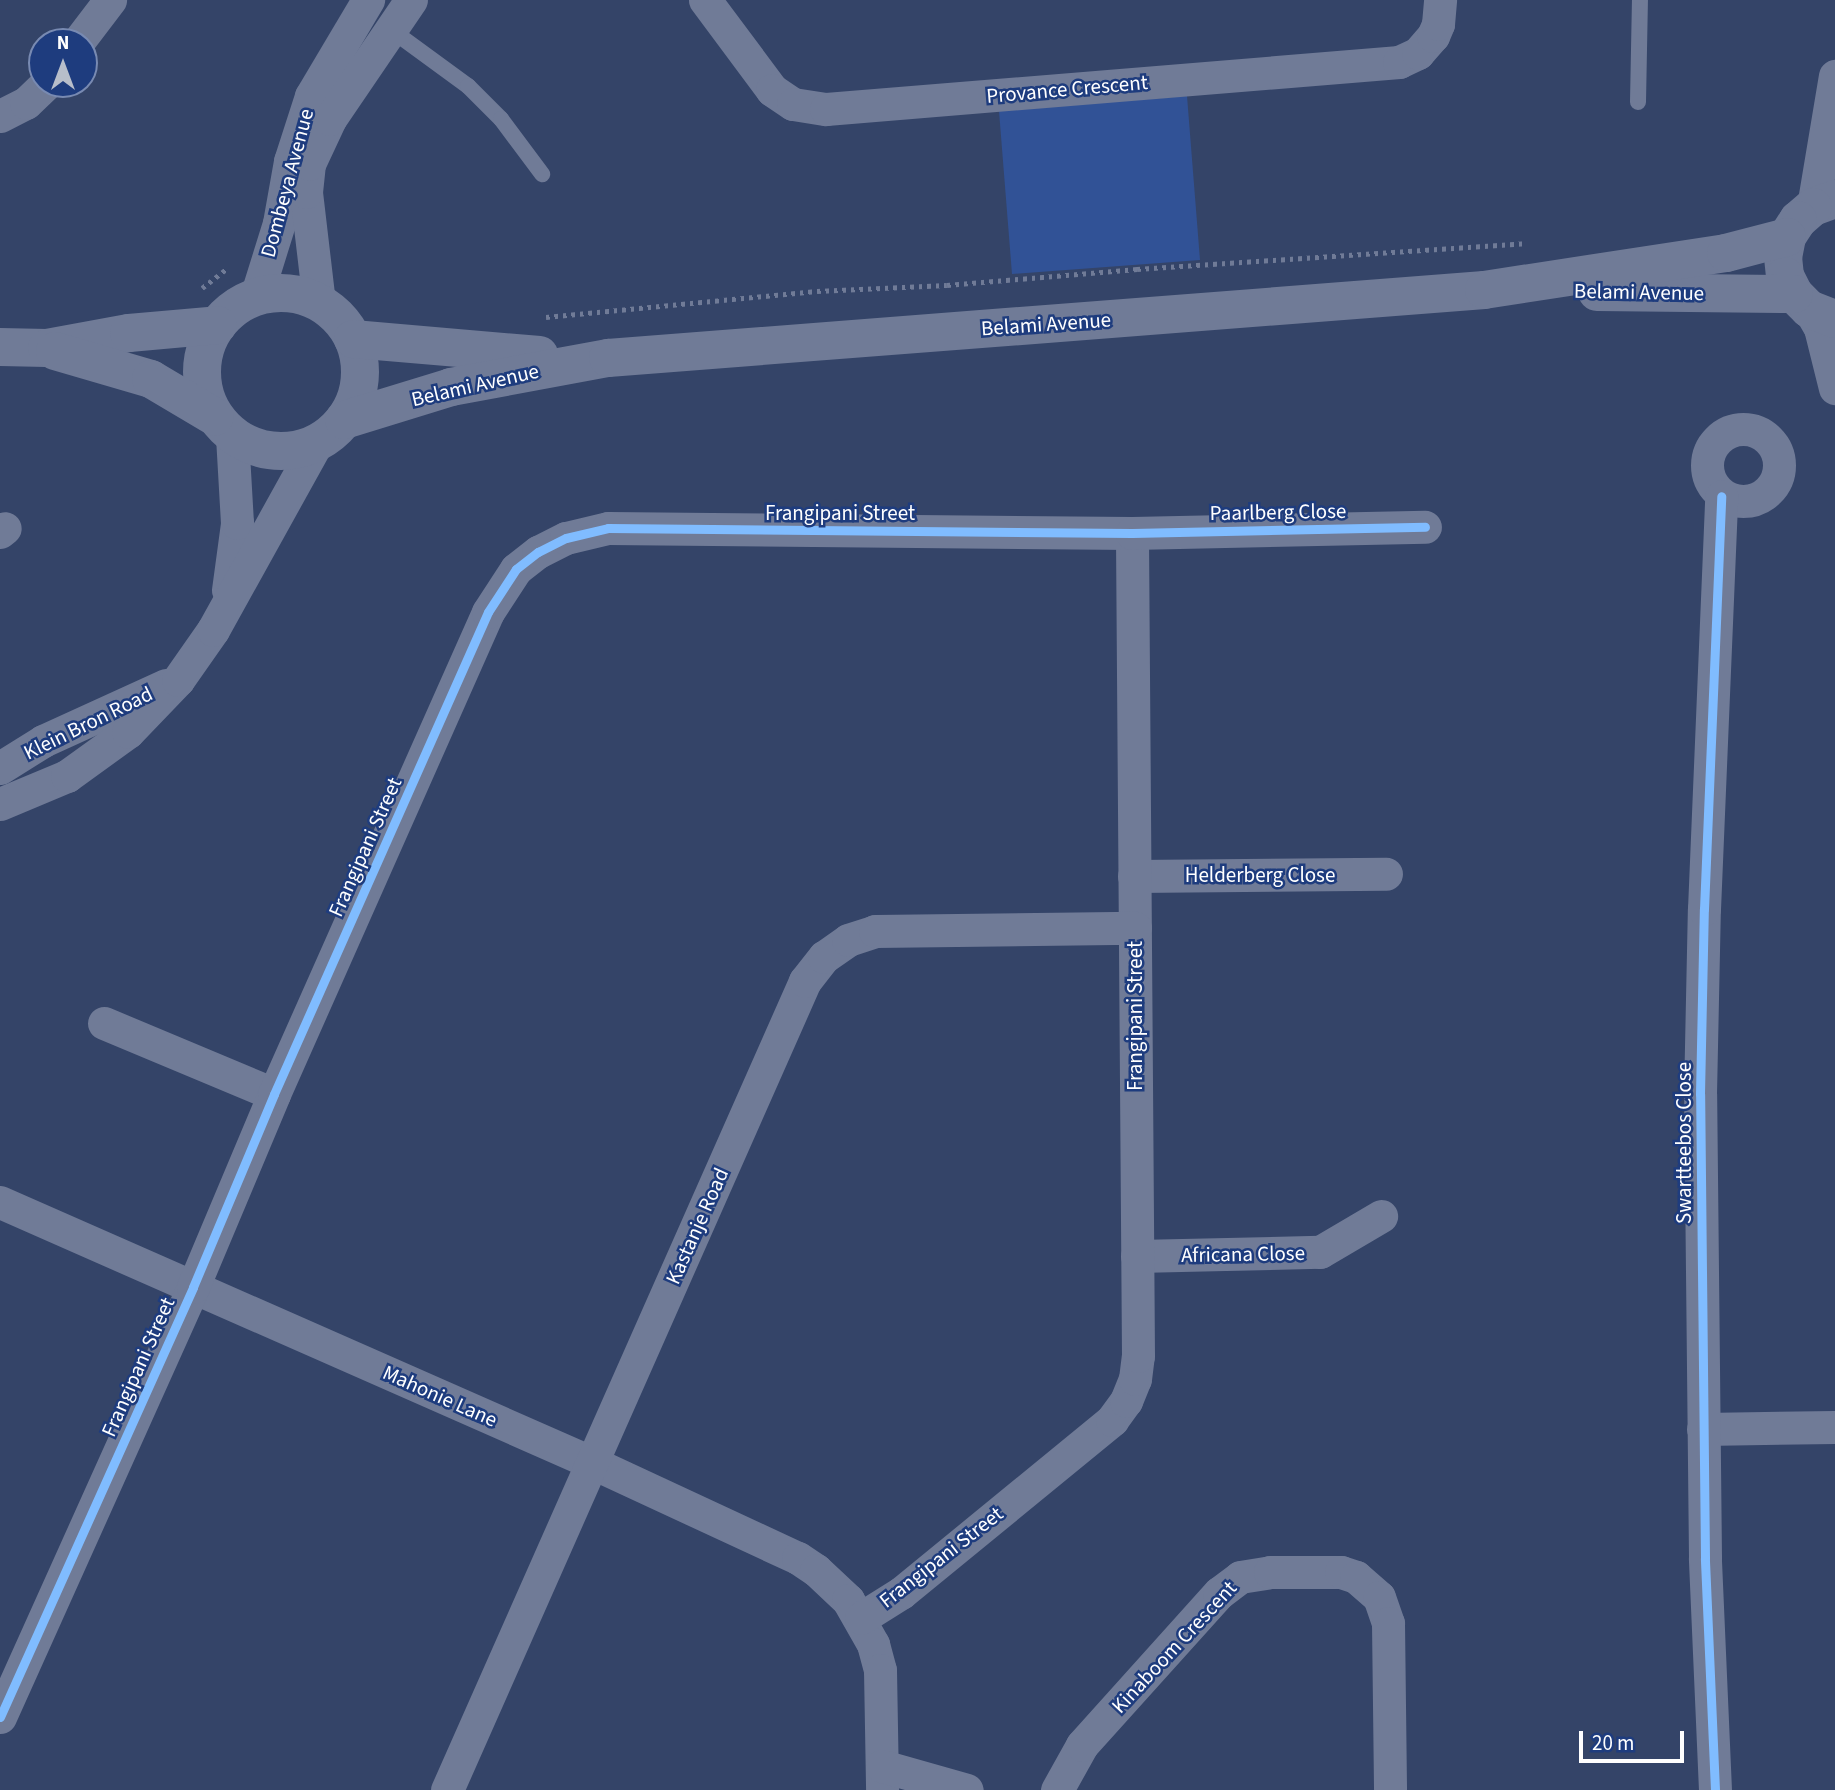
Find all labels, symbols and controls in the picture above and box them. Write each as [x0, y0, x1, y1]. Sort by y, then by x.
north arrow [28, 28, 98, 98]
text: N [57, 30, 69, 57]
street label: Provance Crescent [985, 69, 1149, 109]
street label: Dombeya Avenue [255, 106, 319, 260]
street label: Belami Avenue [1574, 278, 1704, 306]
street label: Belami Avenue [980, 307, 1112, 341]
street label: Belami Avenue [409, 358, 541, 412]
street label: Paarlberg Close [1209, 498, 1347, 526]
street label: Frangipani Street [765, 500, 915, 526]
street label: Klein Bron Road [19, 681, 157, 765]
street label: Frangipani Street [323, 773, 407, 921]
street label: Helderberg Close [1185, 862, 1335, 888]
street label: Frangipani Street [1122, 941, 1148, 1091]
street label: Swartteebos Close [1671, 1062, 1697, 1224]
street label: Kastanje Road [660, 1164, 734, 1288]
street label: Africana Close [1181, 1240, 1305, 1268]
street label: Frangipani Street [96, 1293, 180, 1441]
street label: Mahonie Lane [379, 1360, 501, 1432]
street label: Frangipani Street [874, 1501, 1008, 1613]
street label: Kinaboom Crescent [1106, 1576, 1242, 1718]
scale bar [1583, 1716, 1688, 1760]
text: 20 m [1592, 1728, 1634, 1758]

